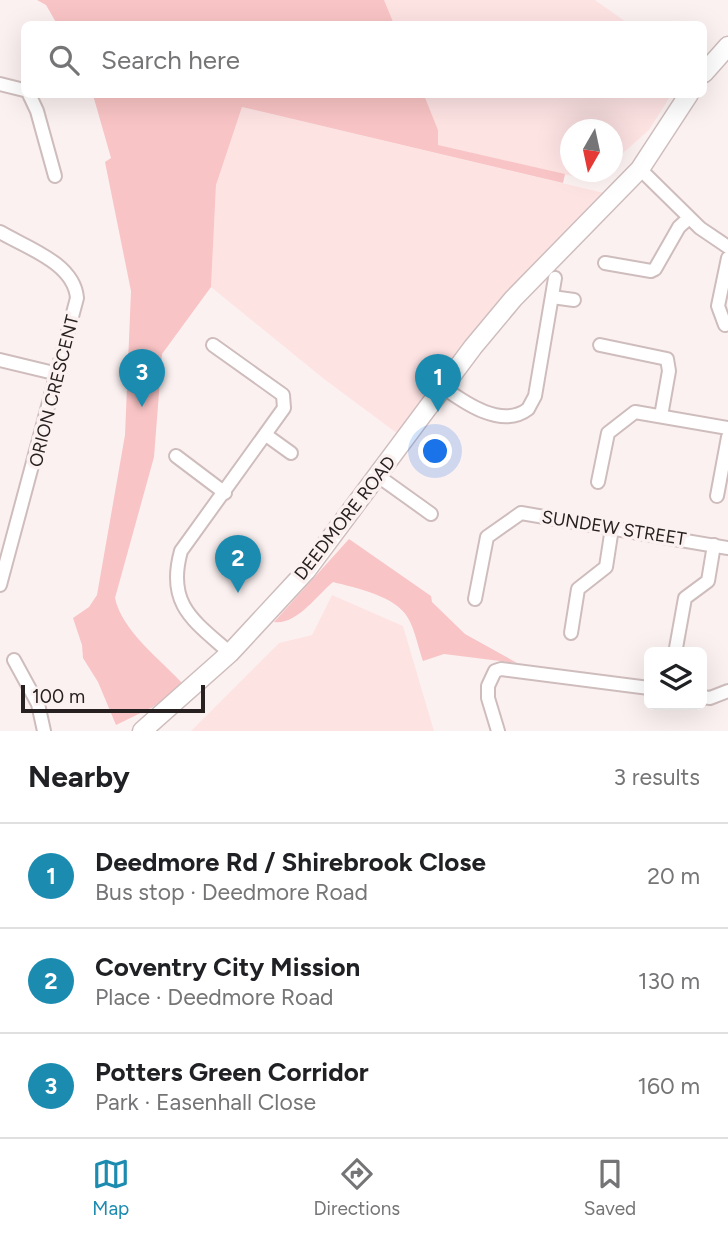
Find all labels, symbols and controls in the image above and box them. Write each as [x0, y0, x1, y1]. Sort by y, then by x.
search box [21, 21, 707, 98]
icon: search [45, 41, 83, 79]
text: Search here [101, 44, 240, 76]
north arrow [560, 119, 623, 182]
street label: ORION CRESCENT [24, 313, 84, 469]
pin: 3 [119, 349, 165, 407]
pin: 1 [415, 354, 461, 412]
your location [418, 434, 452, 468]
street label: DEEDMORE ROAD [290, 452, 400, 584]
street label: SUNDEW STREET [540, 506, 688, 550]
pin: 2 [215, 535, 261, 593]
map controls [644, 647, 707, 710]
button: layers [644, 647, 707, 710]
scale bar [21, 682, 205, 714]
text: 100 m [32, 685, 85, 708]
text: Nearby [28, 758, 130, 795]
text: 3 results [613, 763, 700, 791]
text: Deedmore Rd / Shirebrook Close [95, 846, 486, 878]
text: 1 [46, 862, 56, 890]
text: 20 m [647, 862, 700, 890]
text: Bus stop · Deedmore Road [95, 878, 368, 906]
text: Coventry City Mission [95, 951, 360, 983]
text: 2 [44, 967, 58, 995]
text: 130 m [638, 967, 700, 995]
text: Place · Deedmore Road [95, 983, 334, 1011]
text: Potters Green Corridor [95, 1056, 369, 1088]
text: 3 [45, 1072, 57, 1100]
text: 160 m [637, 1072, 700, 1100]
text: Park · Easenhall Close [95, 1088, 316, 1116]
tab: Map [92, 1155, 130, 1220]
tab: Directions [313, 1155, 400, 1220]
tab: Saved [584, 1155, 636, 1220]

